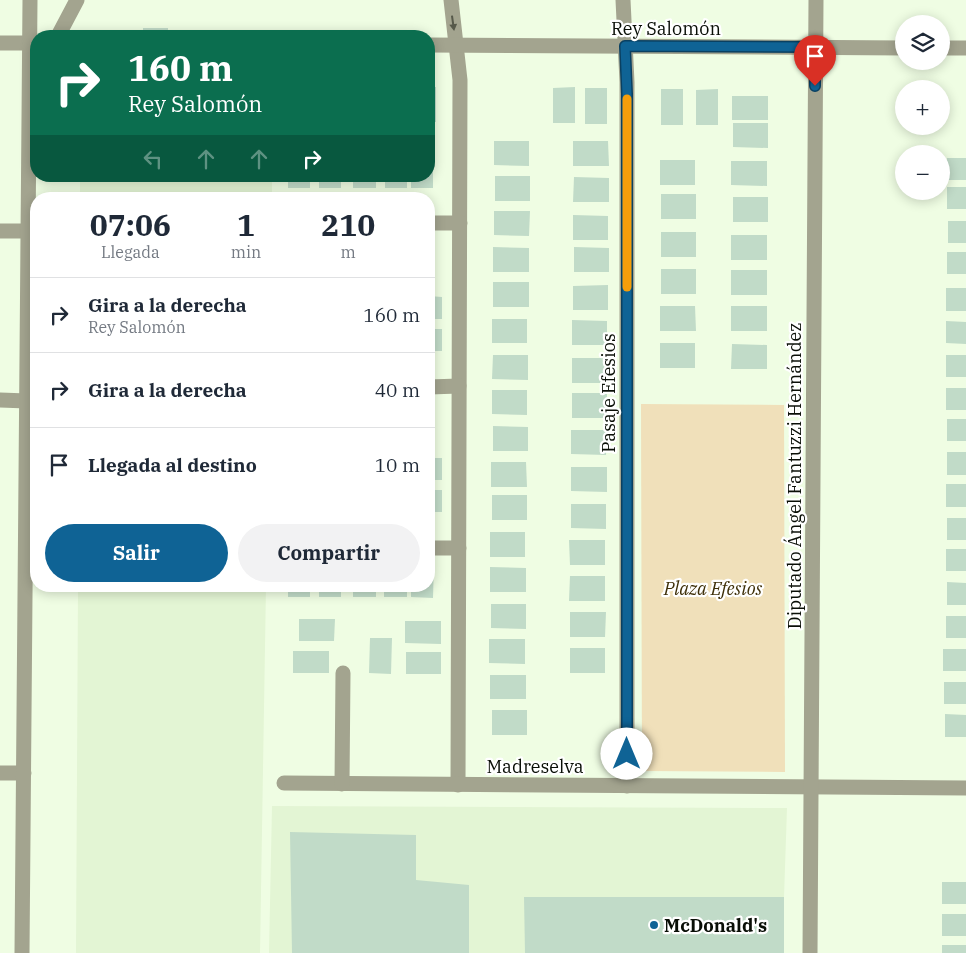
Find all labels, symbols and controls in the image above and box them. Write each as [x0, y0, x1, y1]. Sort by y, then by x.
one-way arrow [449, 15, 457, 31]
map controls [895, 15, 950, 200]
button: layers [895, 15, 950, 70]
street label: Rey Salomón [611, 17, 721, 40]
pin [794, 35, 836, 86]
icon: arrive [801, 42, 829, 70]
text: 160 m [128, 45, 233, 91]
icon: right [45, 50, 110, 115]
button: + [895, 80, 950, 135]
text: Rey Salomón [128, 89, 262, 118]
icon: left [139, 145, 167, 173]
icon: ahead [192, 145, 220, 173]
icon: ahead [245, 145, 273, 173]
icon: right [298, 145, 326, 173]
button: − [895, 145, 950, 200]
text: 07:06 [90, 205, 171, 244]
text: 1 [237, 205, 255, 244]
text: 210 [321, 205, 375, 244]
text: Llegada [101, 242, 160, 262]
text: min [231, 242, 261, 262]
text: m [341, 242, 356, 262]
text: Gira a la derecha [88, 293, 247, 317]
icon: right [45, 301, 73, 329]
text: 160 m [363, 303, 420, 327]
text: Rey Salomón [88, 317, 186, 337]
street label: Diputado Ángel Fantuzzi Hernández [783, 323, 806, 629]
street label: Pasaje Efesios [597, 333, 620, 453]
icon: right [45, 376, 73, 404]
text: Gira a la derecha [88, 378, 247, 402]
text: 40 m [375, 378, 420, 402]
icon: arrive [45, 451, 73, 479]
text: Llegada al destino [88, 453, 257, 477]
text: 10 m [375, 453, 420, 477]
button: Salir [45, 524, 228, 582]
button: Compartir [238, 524, 420, 582]
park label: Plaza Efesios [663, 577, 763, 600]
position arrow [600, 727, 652, 779]
street label: Madreselva [486, 755, 584, 778]
place label: McDonald's [664, 914, 767, 937]
marker: McDonald's [648, 919, 660, 931]

